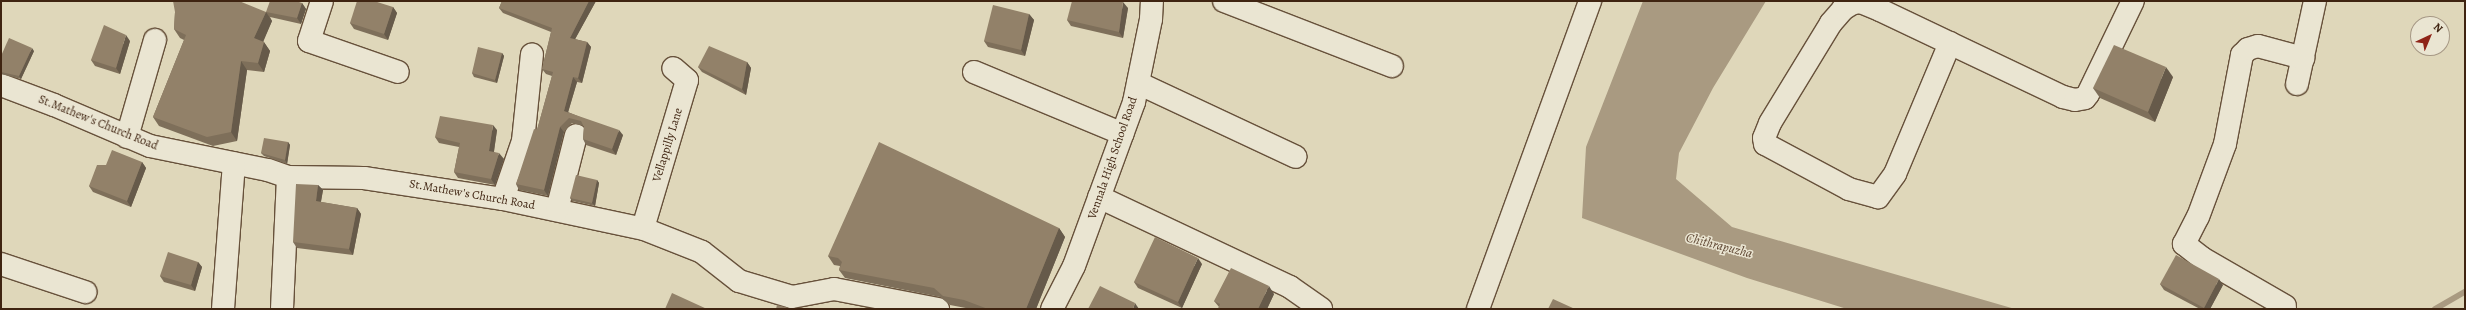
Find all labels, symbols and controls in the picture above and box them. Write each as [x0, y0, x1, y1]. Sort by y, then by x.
north arrow [2410, 16, 2450, 56]
text: N [2430, 20, 2446, 36]
street label: St.Mathew's Church Road [36, 92, 160, 154]
street label: Vennala High School Road [1085, 95, 1141, 221]
street label: Vellappilly Lane [650, 106, 686, 184]
street label: St.Mathew's Church Road [408, 177, 536, 213]
water label: Chithrapuzha [1684, 230, 1754, 262]

